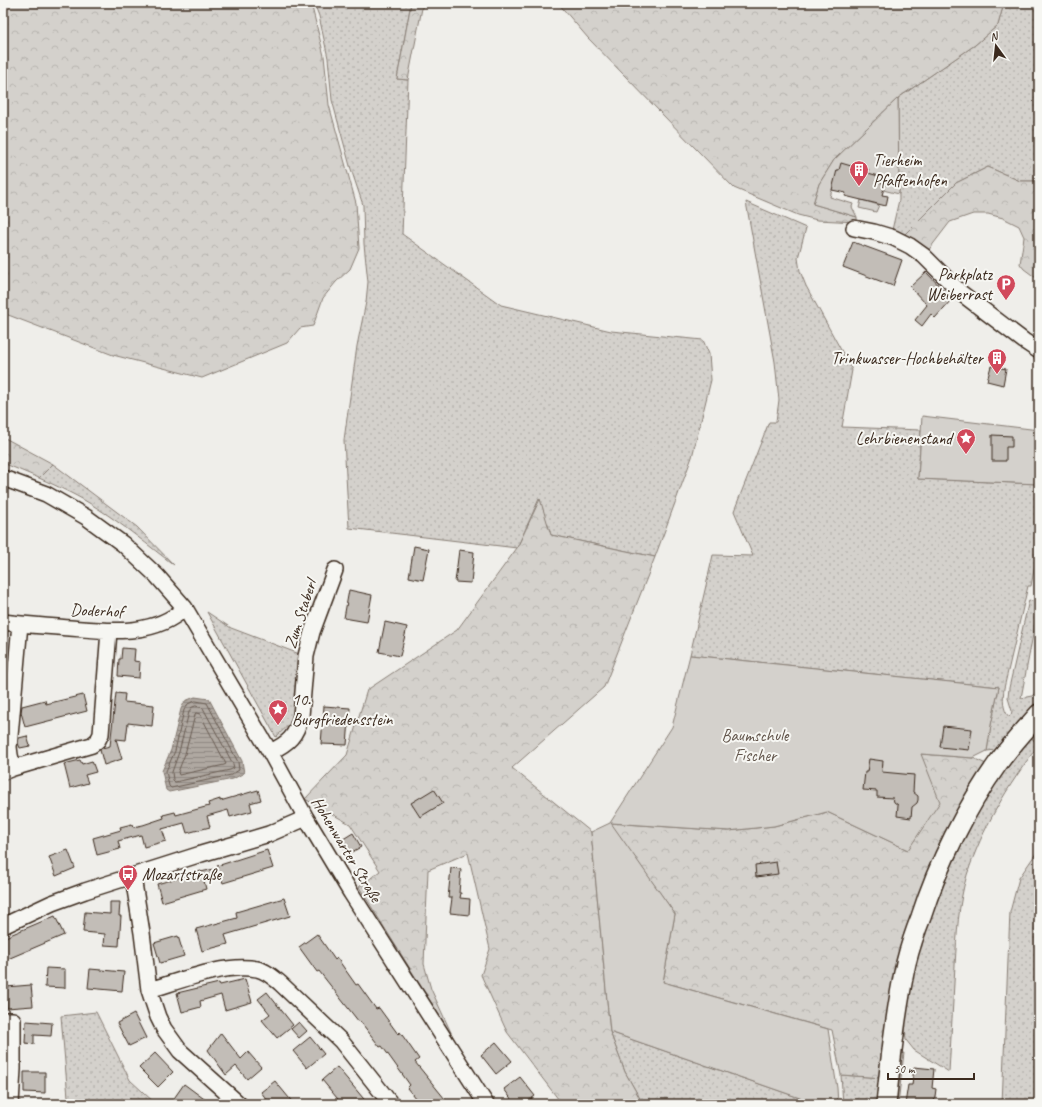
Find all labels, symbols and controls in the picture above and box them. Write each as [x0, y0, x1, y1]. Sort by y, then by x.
north arrow [976, 26, 1016, 66]
text: N [988, 28, 1001, 44]
place label: Tierheim Pfaffenhofen [873, 150, 947, 191]
building icon: Tierheim Pfaffenhofen [848, 159, 870, 187]
place label: Parkplatz Weiberrast [927, 264, 994, 305]
parking icon: Parkplatz Weiberrast [995, 273, 1017, 301]
building icon: Trinkwasser-Hochbehälter [986, 347, 1008, 375]
place label: Trinkwasser-Hochbehälter [831, 348, 985, 369]
place icon: Lehrbienenstand [955, 427, 977, 455]
place label: Lehrbienenstand [856, 428, 954, 449]
street label: Zum Staberl [280, 574, 322, 651]
street label: Doderhof [70, 599, 128, 622]
place label: 10. Burgfriedensstein [292, 689, 394, 730]
place icon: 10. Burgfriedensstein [267, 698, 289, 726]
park label: Baumschule Fischer [722, 725, 790, 766]
street label: Hohenwarter Straße [307, 793, 387, 907]
bus stop icon: Mozartstraße [117, 863, 139, 891]
place label: Mozartstraße [142, 864, 222, 885]
scale bar [888, 1055, 974, 1081]
text: 50 m [894, 1061, 916, 1077]

